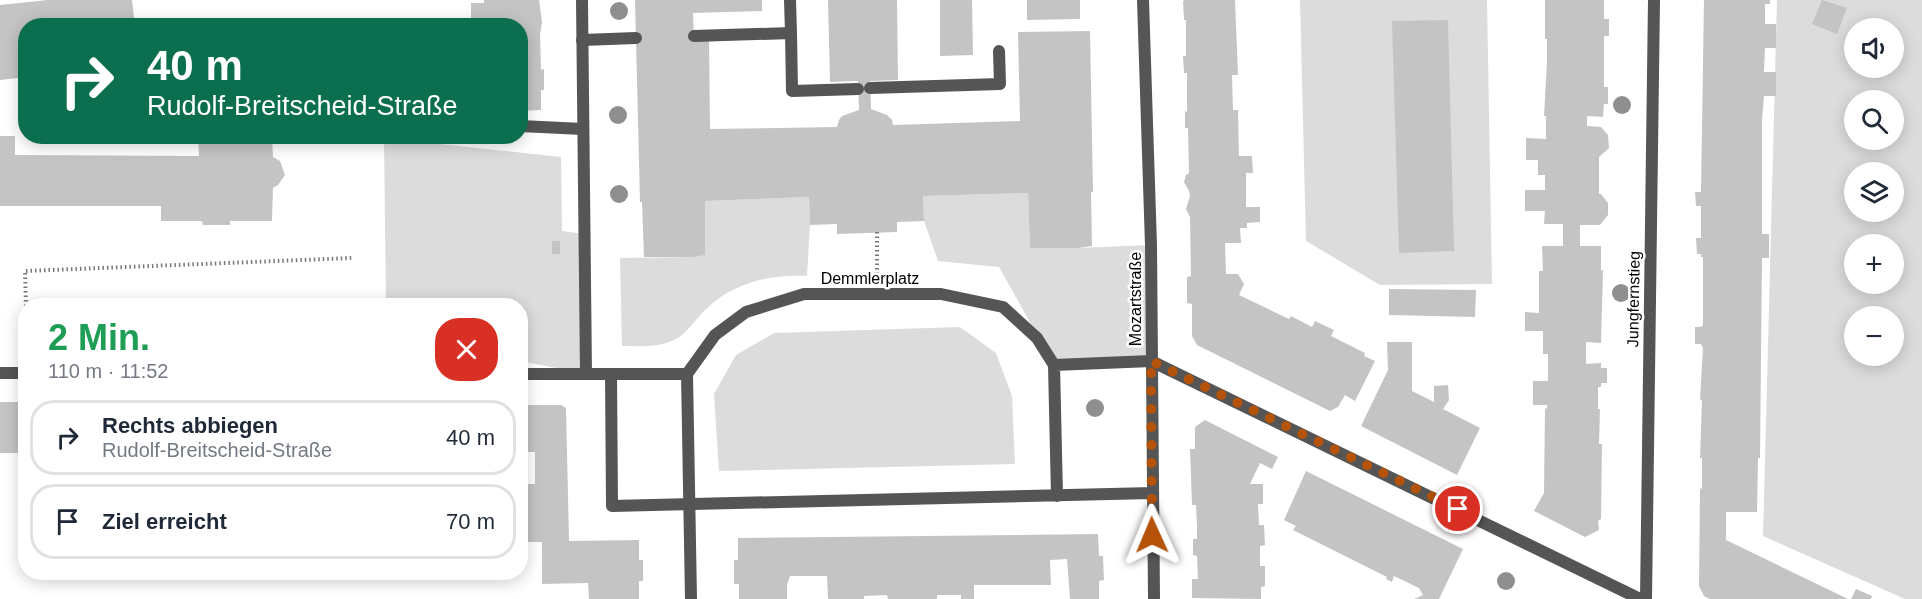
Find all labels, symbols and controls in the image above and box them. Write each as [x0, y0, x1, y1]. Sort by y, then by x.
map controls [1844, 18, 1904, 366]
button: sound [1844, 18, 1904, 78]
icon: right [48, 42, 126, 120]
text: 40 m [147, 42, 243, 89]
button: search [1844, 90, 1904, 150]
text: Rudolf-Breitscheid-Straße [147, 91, 458, 121]
button: layers [1844, 162, 1904, 222]
button: + [1844, 234, 1904, 294]
street label: Jungfernstieg [1624, 251, 1643, 347]
street label: Mozartstraße [1127, 252, 1144, 346]
street label: Demmlerplatz [821, 270, 919, 287]
button: − [1844, 306, 1904, 366]
text: 2 Min. [48, 317, 150, 358]
button: close [435, 318, 498, 381]
text: 110 m · 11:52 [48, 360, 168, 382]
text: Rechts abbiegen [102, 413, 278, 438]
icon: right [51, 421, 84, 454]
text: 40 m [446, 425, 495, 450]
text: Rudolf-Breitscheid-Straße [102, 439, 332, 461]
pin [1432, 483, 1483, 534]
icon: arrive [1441, 492, 1474, 525]
position arrow [1120, 503, 1184, 567]
icon: arrive [51, 505, 84, 538]
text: Ziel erreicht [102, 509, 227, 534]
text: 70 m [446, 509, 495, 534]

